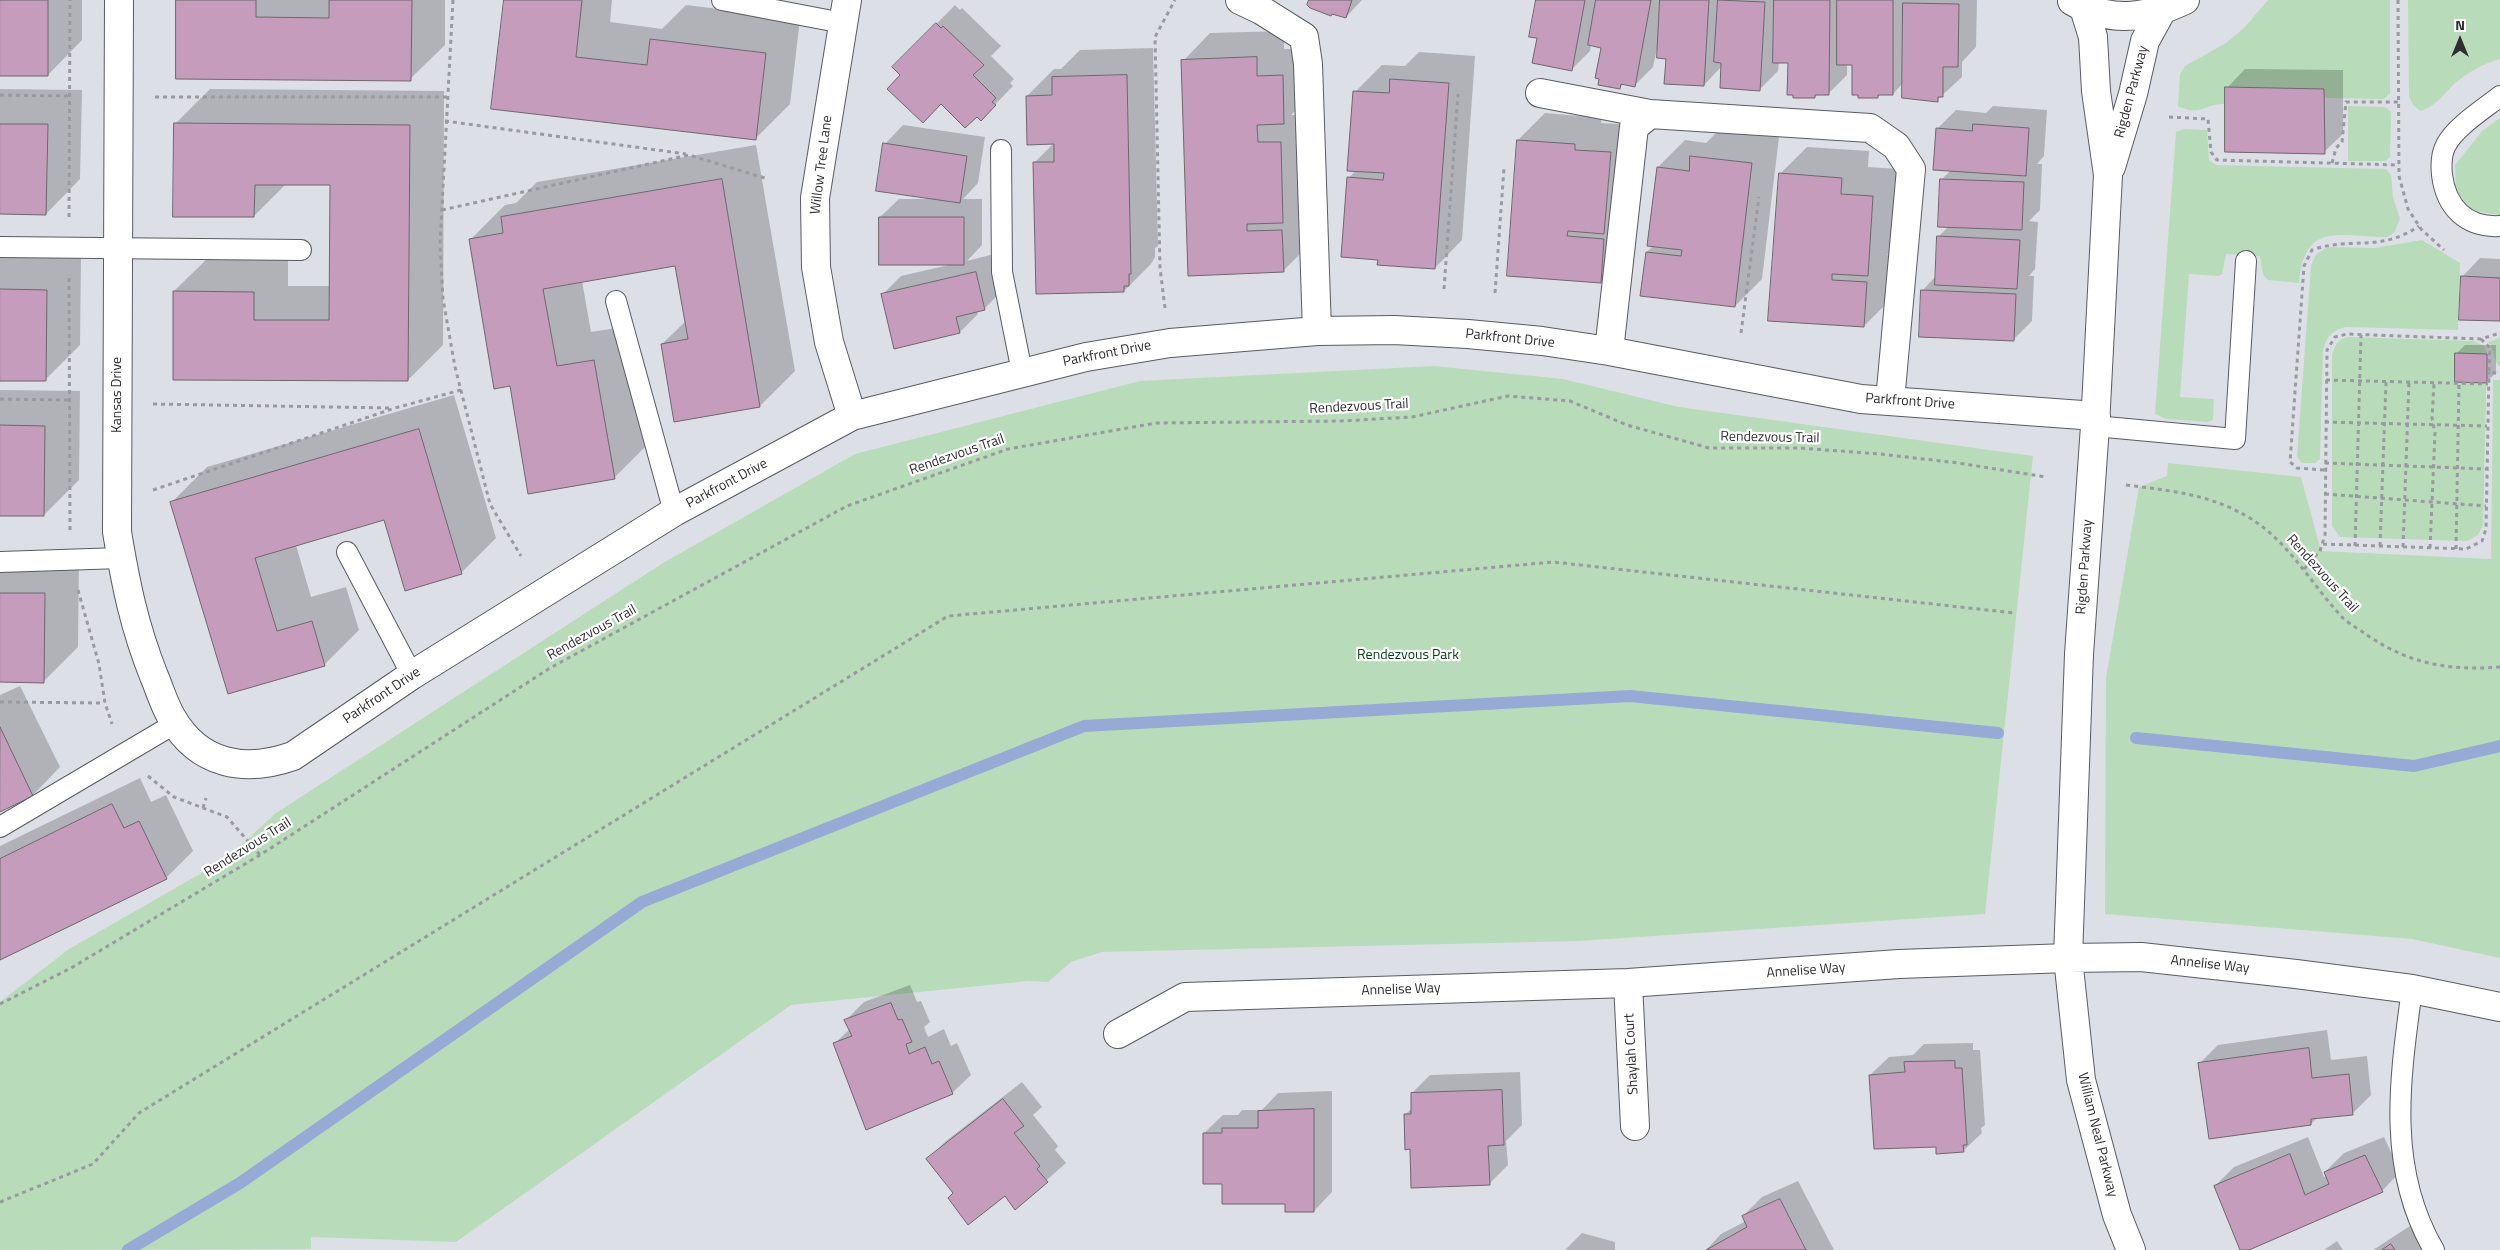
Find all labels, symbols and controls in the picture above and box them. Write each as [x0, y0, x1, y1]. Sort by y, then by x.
text: N [2455, 14, 2465, 35]
north arrow [2435, 15, 2485, 65]
street label: Rigden Parkway [2112, 44, 2152, 140]
street label: Willow Tree Lane [808, 115, 836, 215]
street label: Parkfront Drive [1465, 326, 1555, 352]
street label: Parkfront Drive [1061, 337, 1153, 371]
street label: Kansas Drive [110, 357, 126, 433]
street label: Parkfront Drive [1865, 390, 1955, 414]
street label: Rendezvous Trail [1309, 396, 1409, 418]
street label: Rendezvous Trail [1720, 429, 1820, 447]
street label: Rendezvous Trail [907, 431, 1007, 479]
street label: Parkfront Drive [683, 456, 771, 512]
street label: Rigden Parkway [2073, 519, 2097, 615]
street label: Rendezvous Trail [2283, 531, 2361, 617]
street label: Rendezvous Trail [545, 602, 639, 664]
park label: Rendezvous Park [1357, 648, 1459, 664]
street label: Parkfront Drive [340, 664, 424, 728]
street label: Rendezvous Trail [201, 815, 295, 881]
street label: Annelise Way [2170, 953, 2250, 977]
street label: Annelise Way [1766, 960, 1846, 982]
street label: Annelise Way [1361, 980, 1441, 1000]
street label: Shaylah Court [1621, 1013, 1643, 1095]
street label: William Neal Parkway [2073, 1071, 2121, 1199]

